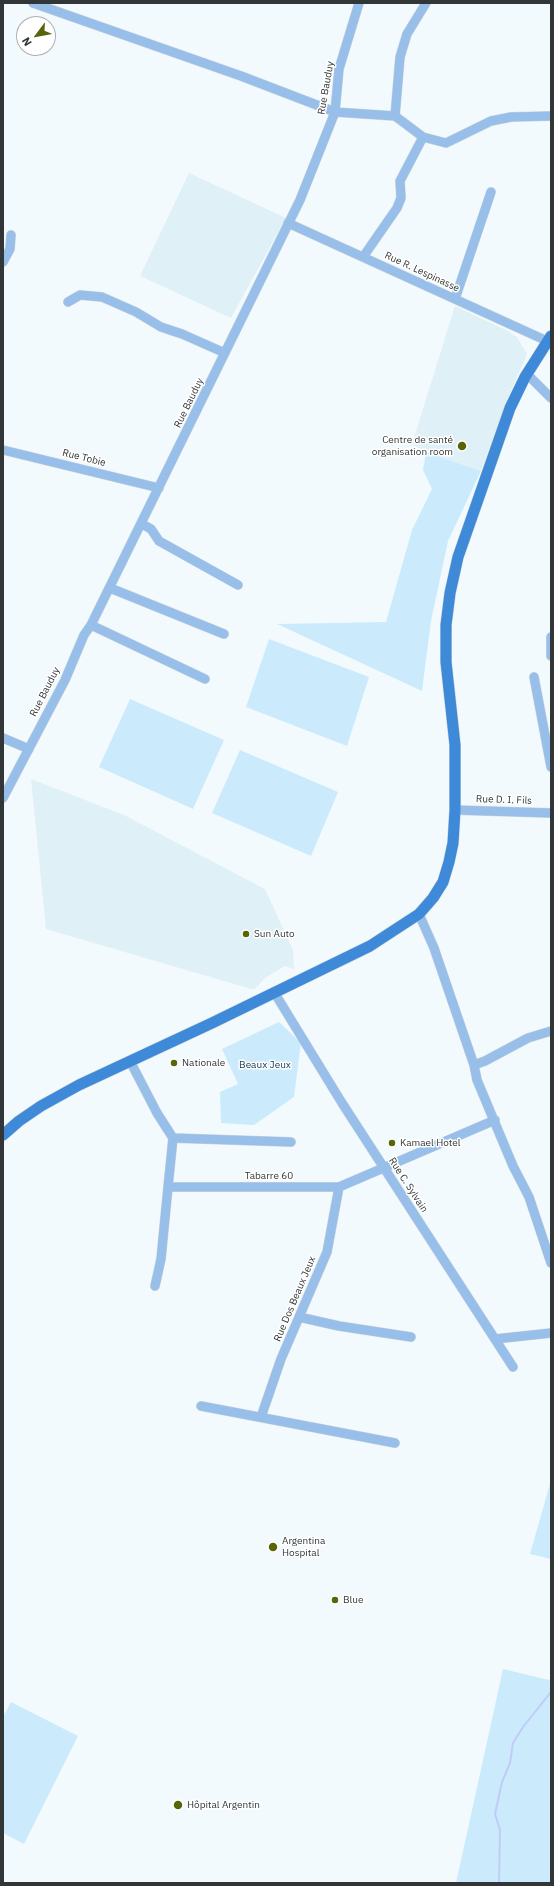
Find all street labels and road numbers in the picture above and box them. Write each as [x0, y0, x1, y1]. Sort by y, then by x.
street label: Rue Bauduy [315, 60, 337, 116]
street label: Rue R. Lespinasse [383, 249, 461, 295]
street label: Rue Bauduy [172, 376, 206, 430]
street label: Rue Tobie [61, 447, 107, 469]
street label: Rue Bauduy [27, 665, 63, 719]
street label: Rue D. I. Fils [476, 793, 532, 807]
street label: Rue C. Sylvain [386, 1155, 430, 1215]
street label: Tabarre 60 [245, 1170, 293, 1182]
street label: Rue Dos Beaux Jeux [272, 1255, 318, 1343]

